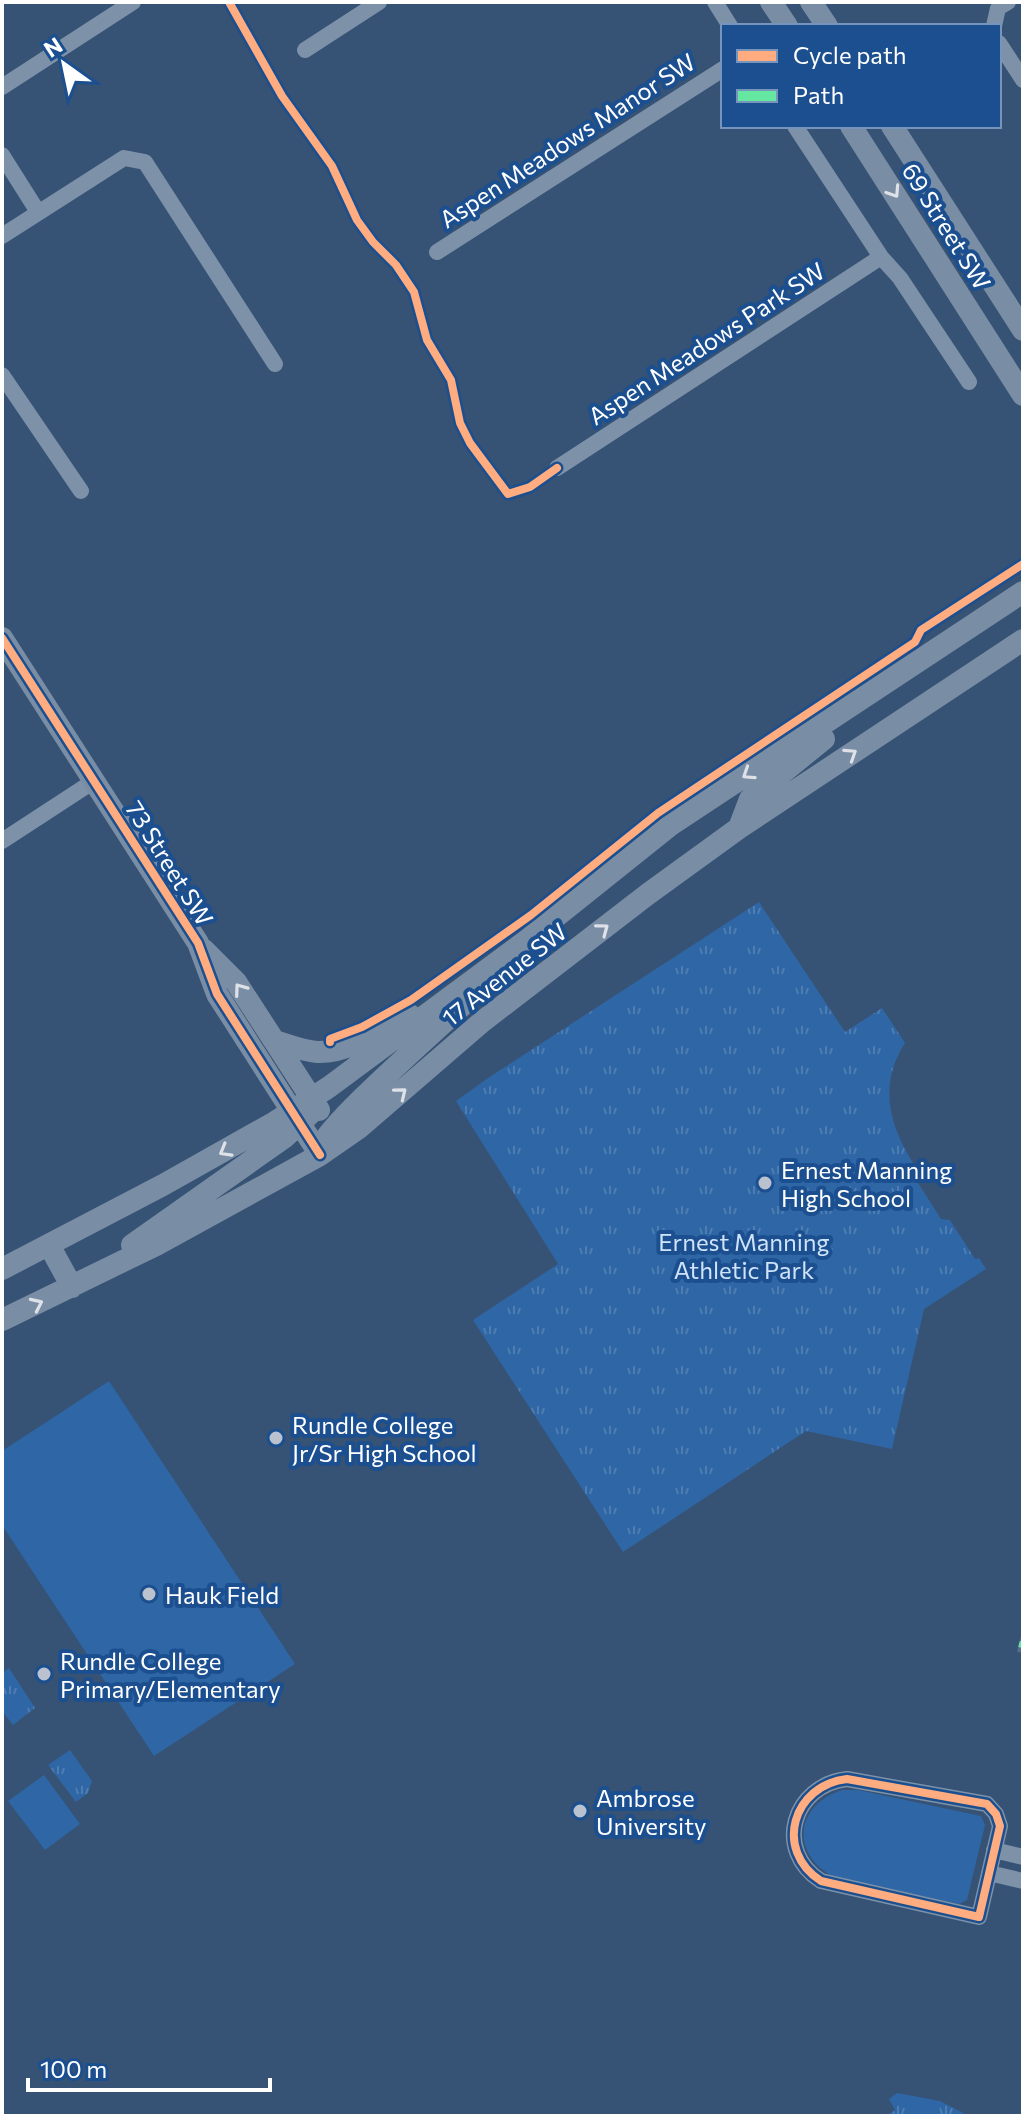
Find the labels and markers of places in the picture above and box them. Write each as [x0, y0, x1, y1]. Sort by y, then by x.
place label: Ernest Manning High School [781, 1155, 952, 1212]
marker: Ernest Manning High School [756, 1174, 774, 1192]
place label: Rundle College Jr/Sr High School [292, 1410, 477, 1467]
marker: Rundle College Jr/Sr High School [267, 1429, 285, 1447]
place label: Hauk Field [165, 1580, 279, 1609]
marker: Hauk Field [140, 1585, 158, 1603]
place label: Rundle College Primary/Elementary [60, 1646, 281, 1703]
marker: Rundle College Primary/Elementary [35, 1665, 53, 1683]
place label: Ambrose University [596, 1783, 707, 1840]
marker: Ambrose University [571, 1802, 589, 1820]

